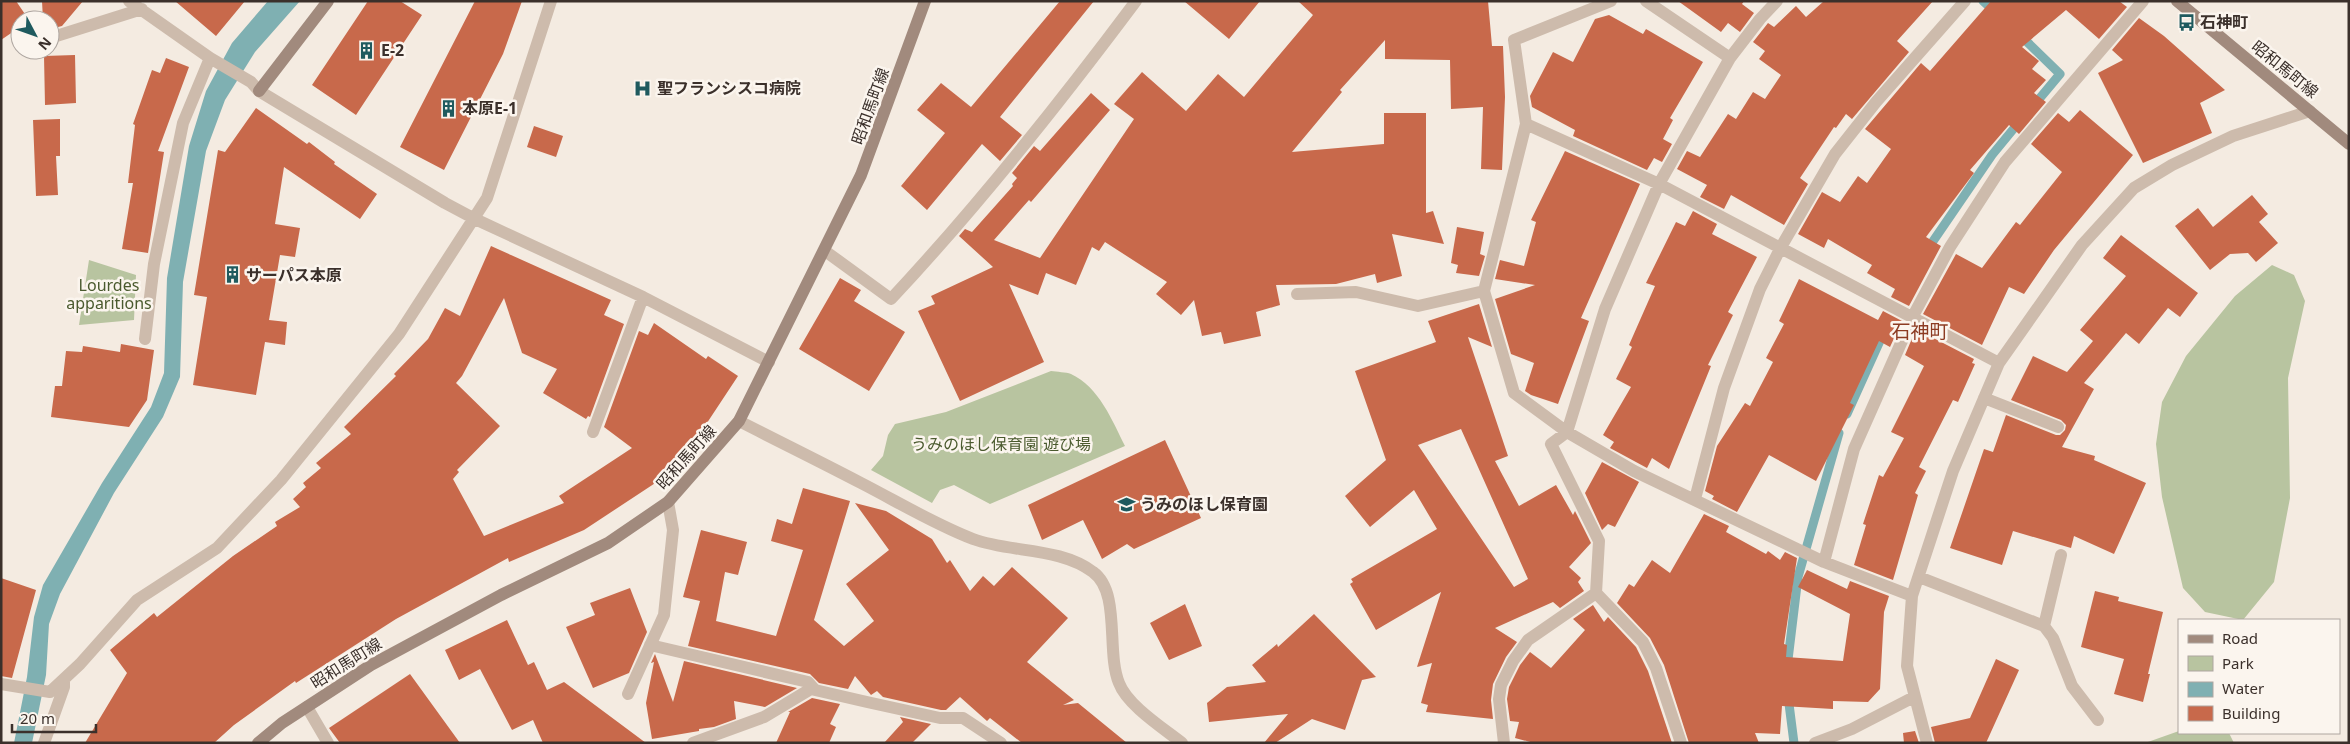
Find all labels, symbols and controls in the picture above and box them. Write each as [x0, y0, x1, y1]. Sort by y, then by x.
north arrow [10, 10, 60, 60]
place label: 石神町 [2200, 11, 2248, 33]
bus stop icon: 石神町 [2176, 12, 2196, 32]
text: N [34, 33, 56, 54]
street label: 昭和馬町線 [2247, 35, 2323, 103]
place label: E-2 [381, 39, 404, 61]
building icon: E-2 [357, 40, 377, 60]
street label: 昭和馬町線 [846, 65, 894, 147]
place label: 聖フランシスコ病院 [657, 77, 801, 99]
hospital icon: 聖フランシスコ病院 [633, 78, 653, 98]
place label: 本原E-1 [462, 97, 517, 119]
building icon: 本原E-1 [438, 98, 458, 118]
place label: サーパス本原 [246, 264, 342, 286]
building icon: サーパス本原 [222, 265, 242, 285]
park label: Lourdes apparitions [66, 274, 152, 314]
district label: 石神町 [1891, 318, 1949, 344]
street label: 昭和馬町線 [651, 420, 721, 494]
park label: うみのほし保育園 遊び場 [911, 433, 1091, 455]
place label: うみのほし保育園 [1140, 493, 1268, 515]
school or university icon: うみのほし保育園 [1116, 494, 1136, 514]
legend [2178, 619, 2340, 734]
text: Road [2222, 628, 2258, 648]
street label: 昭和馬町線 [306, 632, 386, 694]
text: Park [2222, 653, 2254, 673]
text: Water [2222, 678, 2264, 698]
scale bar [12, 702, 96, 734]
text: Building [2222, 703, 2280, 723]
text: 20 m [20, 708, 55, 728]

